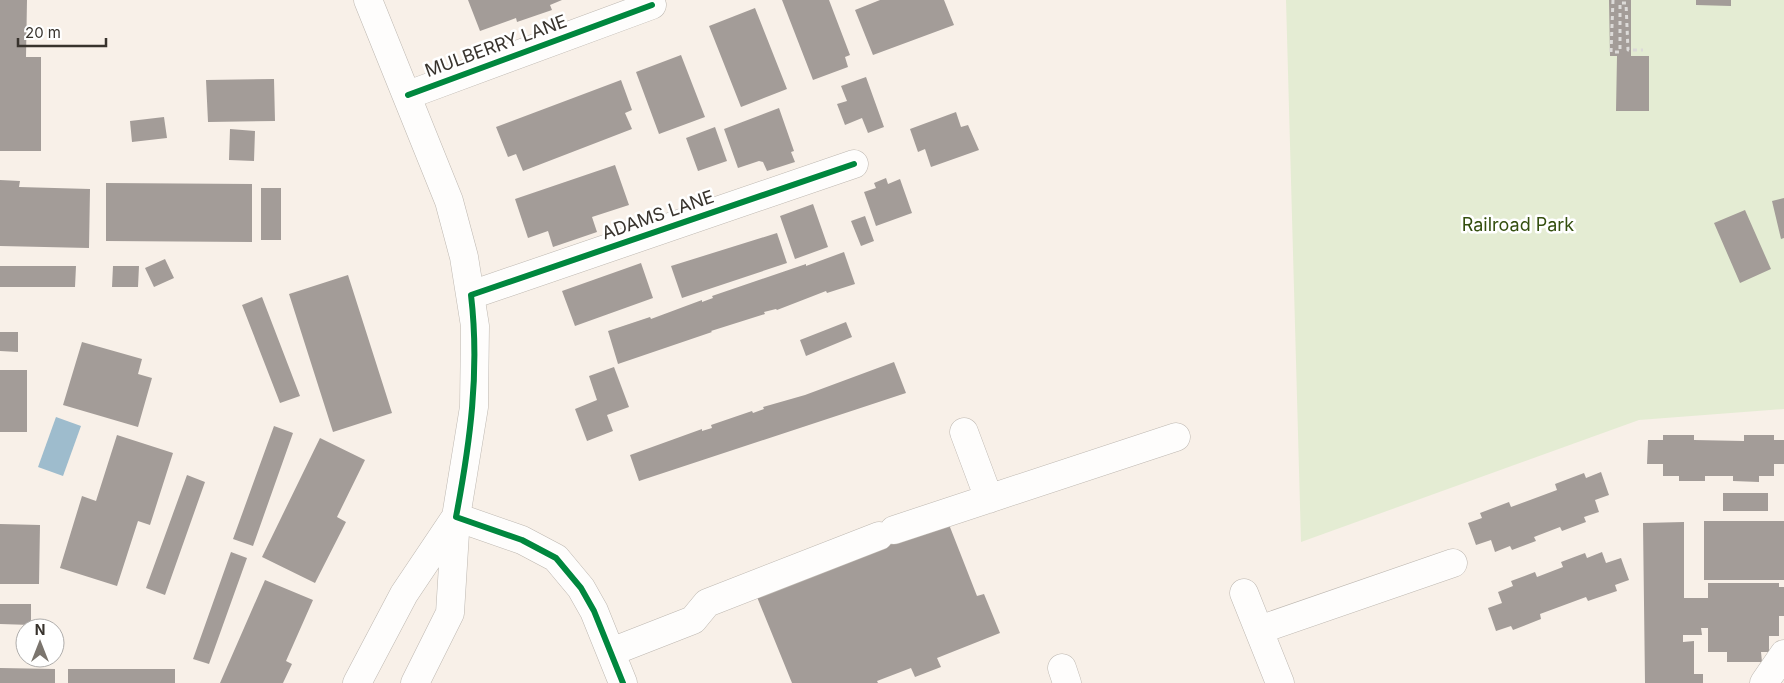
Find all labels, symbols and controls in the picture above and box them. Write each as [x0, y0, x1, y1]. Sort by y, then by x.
street label: MULBERRY LANE [422, 10, 570, 81]
scale bar [18, 15, 105, 47]
text: 20 m [25, 23, 61, 42]
street label: ADAMS LANE [599, 186, 717, 244]
park label: Railroad Park [1462, 214, 1574, 235]
north arrow [15, 618, 65, 668]
text: N [35, 621, 45, 638]

